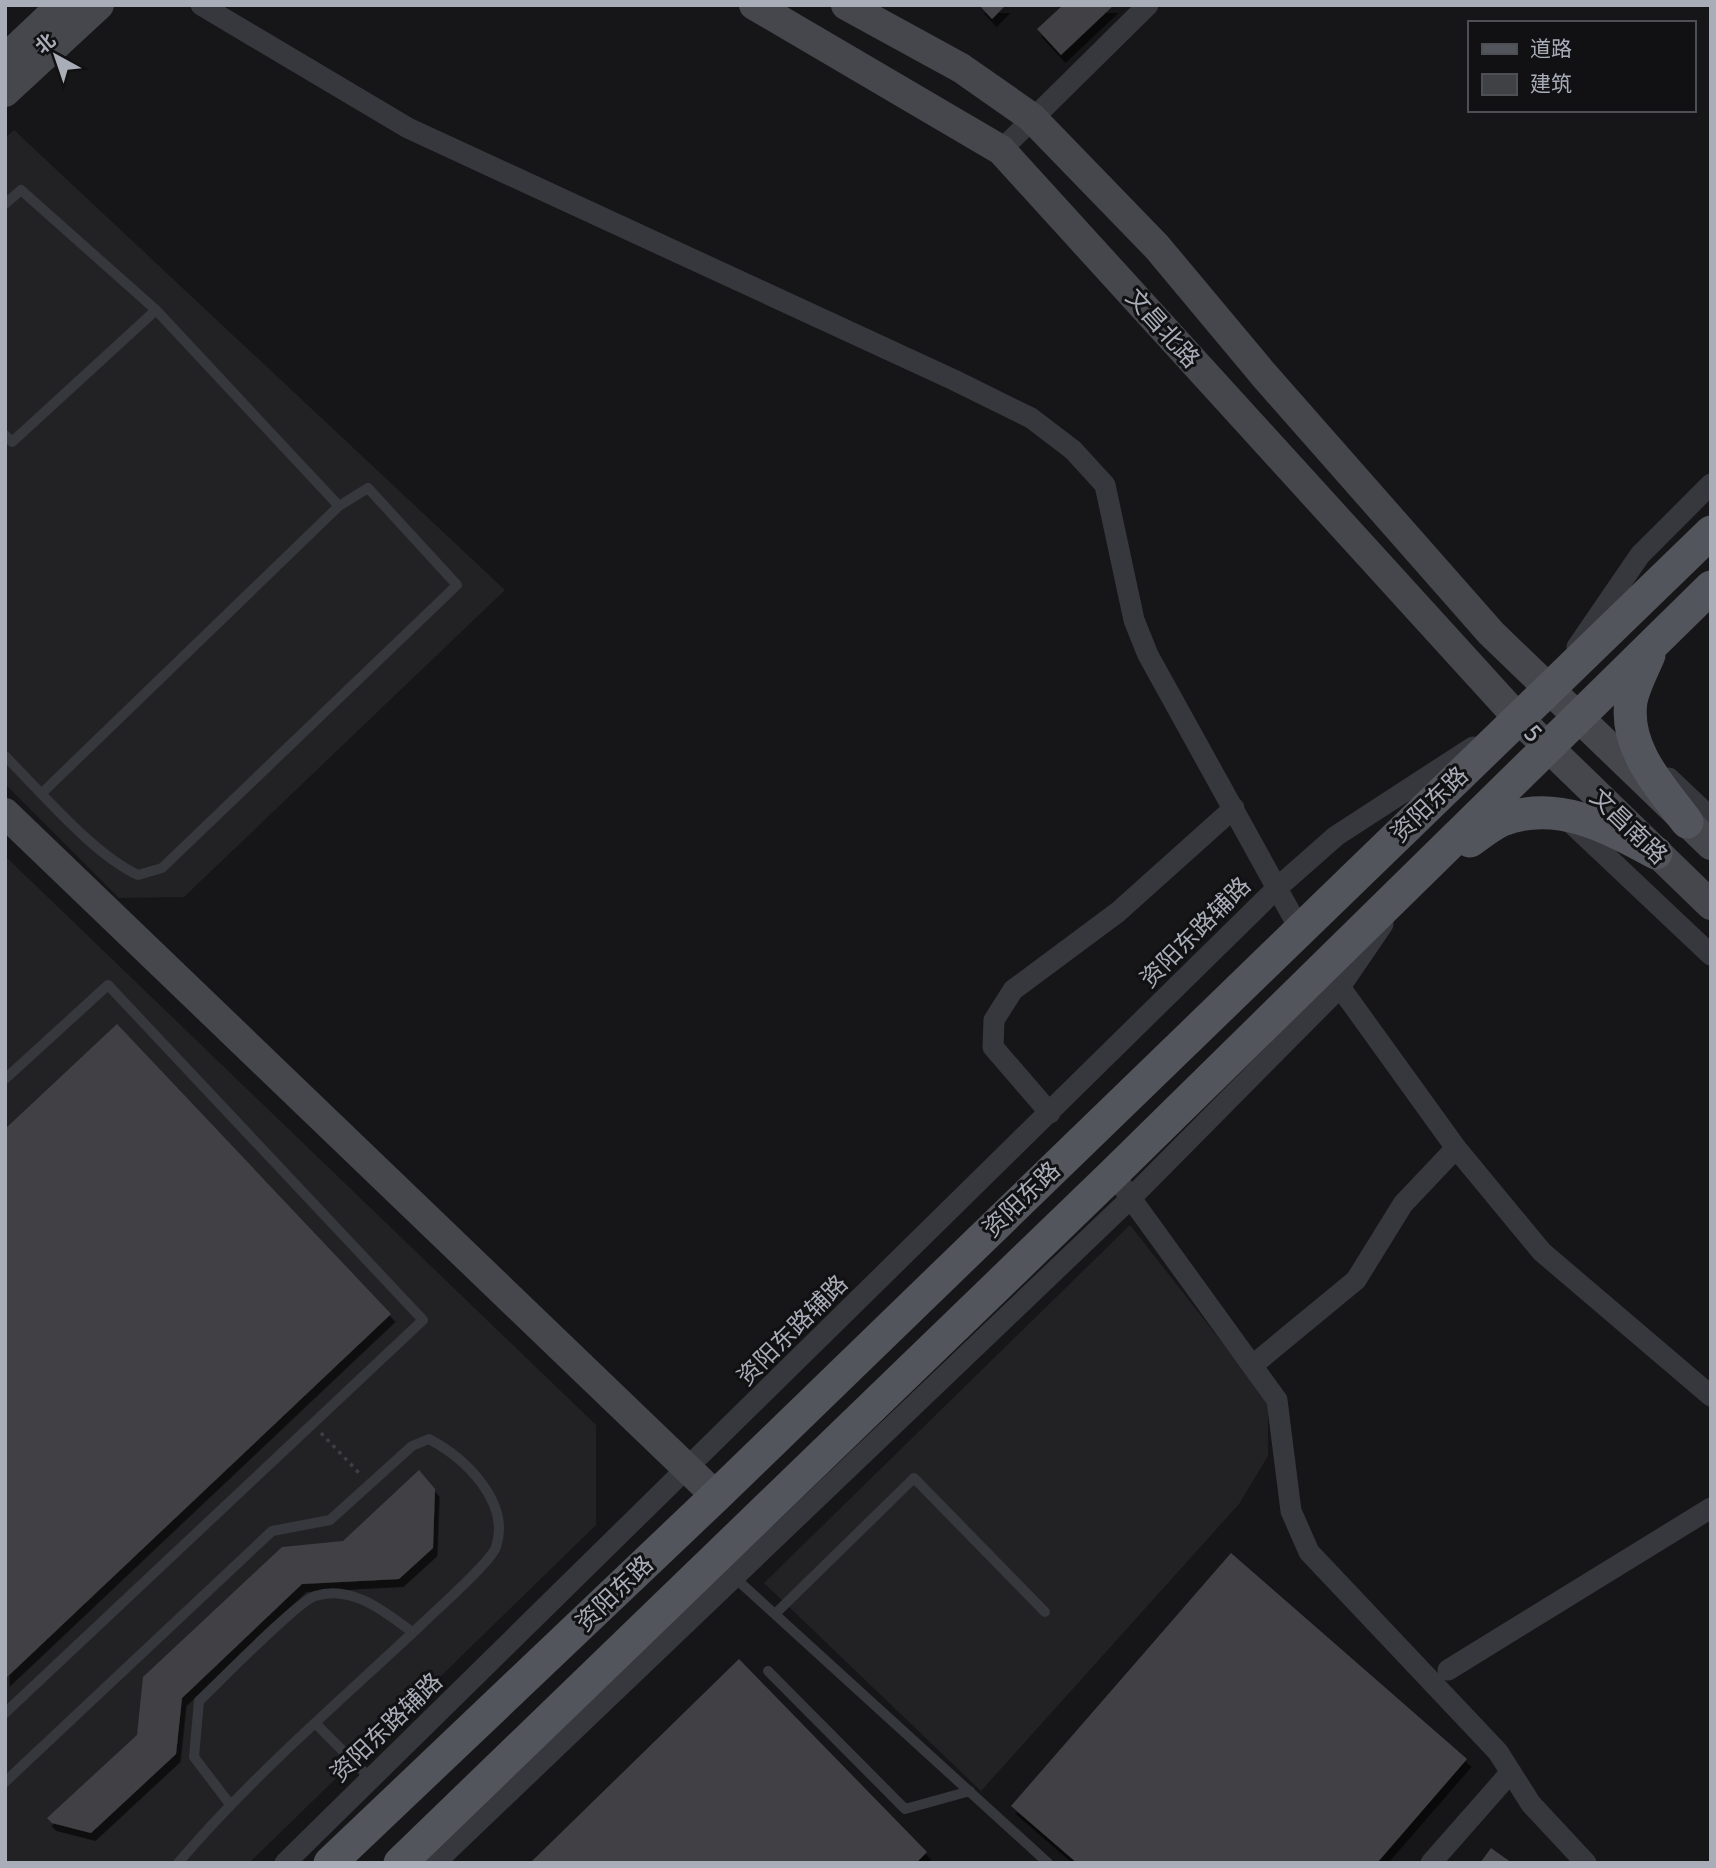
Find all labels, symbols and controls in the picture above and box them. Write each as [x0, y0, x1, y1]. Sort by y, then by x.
north arrow [21, 21, 91, 91]
legend [1468, 21, 1695, 112]
text: 北 [31, 28, 60, 58]
text: 道路 [1530, 36, 1572, 61]
text: 建筑 [1530, 71, 1572, 96]
street label: 文昌北路 [1120, 283, 1206, 373]
street label: 5 [1518, 718, 1548, 748]
street label: 资阳东路 [1384, 760, 1474, 848]
street label: 文昌南路 [1584, 782, 1674, 870]
street label: 资阳东路辅路 [1134, 871, 1256, 993]
street label: 资阳东路 [976, 1155, 1066, 1243]
street label: 资阳东路辅路 [731, 1269, 853, 1391]
street label: 资阳东路 [569, 1549, 659, 1637]
street label: 资阳东路辅路 [324, 1667, 448, 1787]

